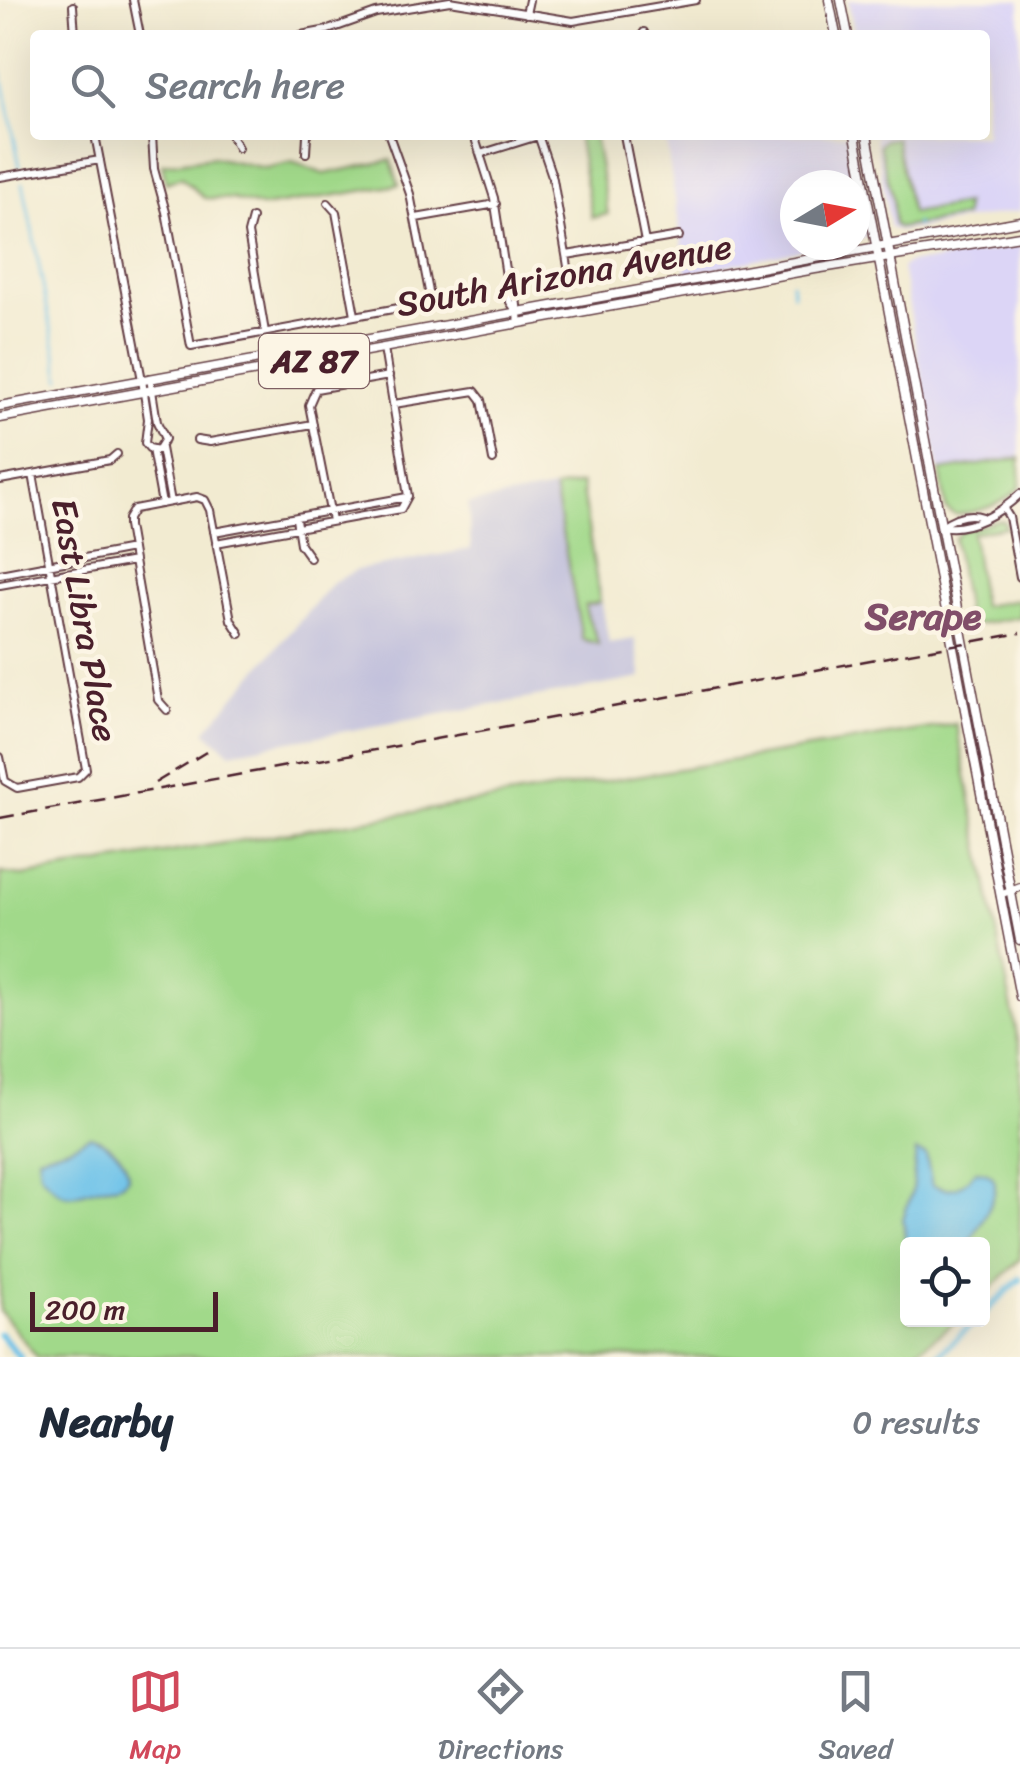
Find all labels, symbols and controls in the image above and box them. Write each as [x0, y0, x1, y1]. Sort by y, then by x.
search box [30, 30, 990, 140]
text: Search here [145, 52, 345, 119]
icon: search [65, 58, 120, 113]
north arrow [780, 170, 870, 260]
street label: South Arizona Avenue [391, 215, 737, 335]
road number: AZ 87 [259, 334, 369, 388]
street label: East Libra Place [33, 493, 137, 747]
district label: Serape [864, 583, 982, 650]
map controls [900, 1237, 990, 1327]
button: locate [900, 1237, 990, 1327]
text: 200 m [45, 1285, 125, 1334]
scale bar [30, 1287, 218, 1332]
text: Nearby [40, 1385, 173, 1459]
text: 0 results [852, 1394, 980, 1451]
tab: Map [128, 1664, 183, 1773]
tab: Directions [438, 1664, 563, 1773]
tab: Saved [819, 1664, 892, 1773]

